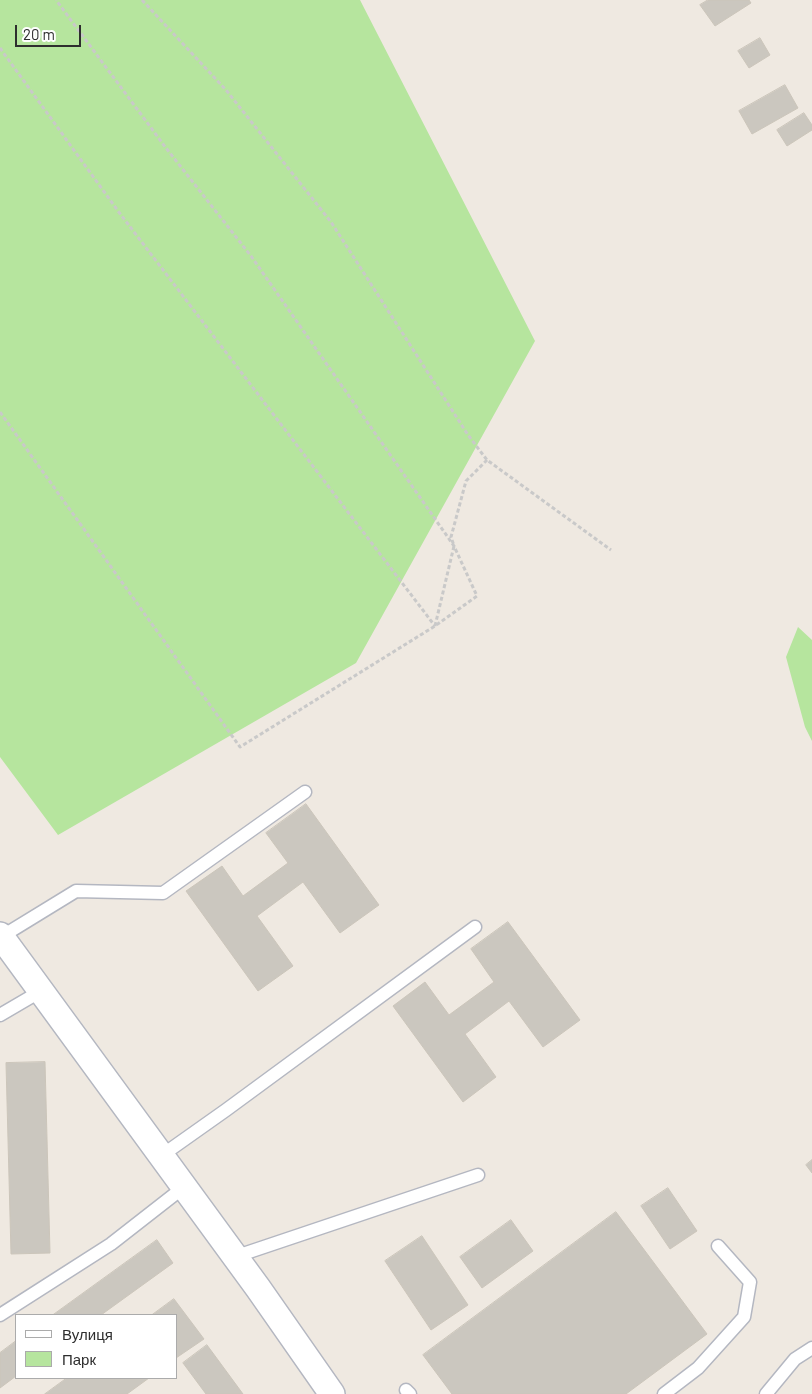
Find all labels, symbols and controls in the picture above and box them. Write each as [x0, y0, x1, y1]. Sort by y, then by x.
scale bar [18, 15, 84, 47]
text: 20 m [23, 25, 55, 43]
legend [15, 1314, 178, 1379]
text: Вулиця [62, 1325, 113, 1343]
text: Парк [62, 1350, 96, 1368]

